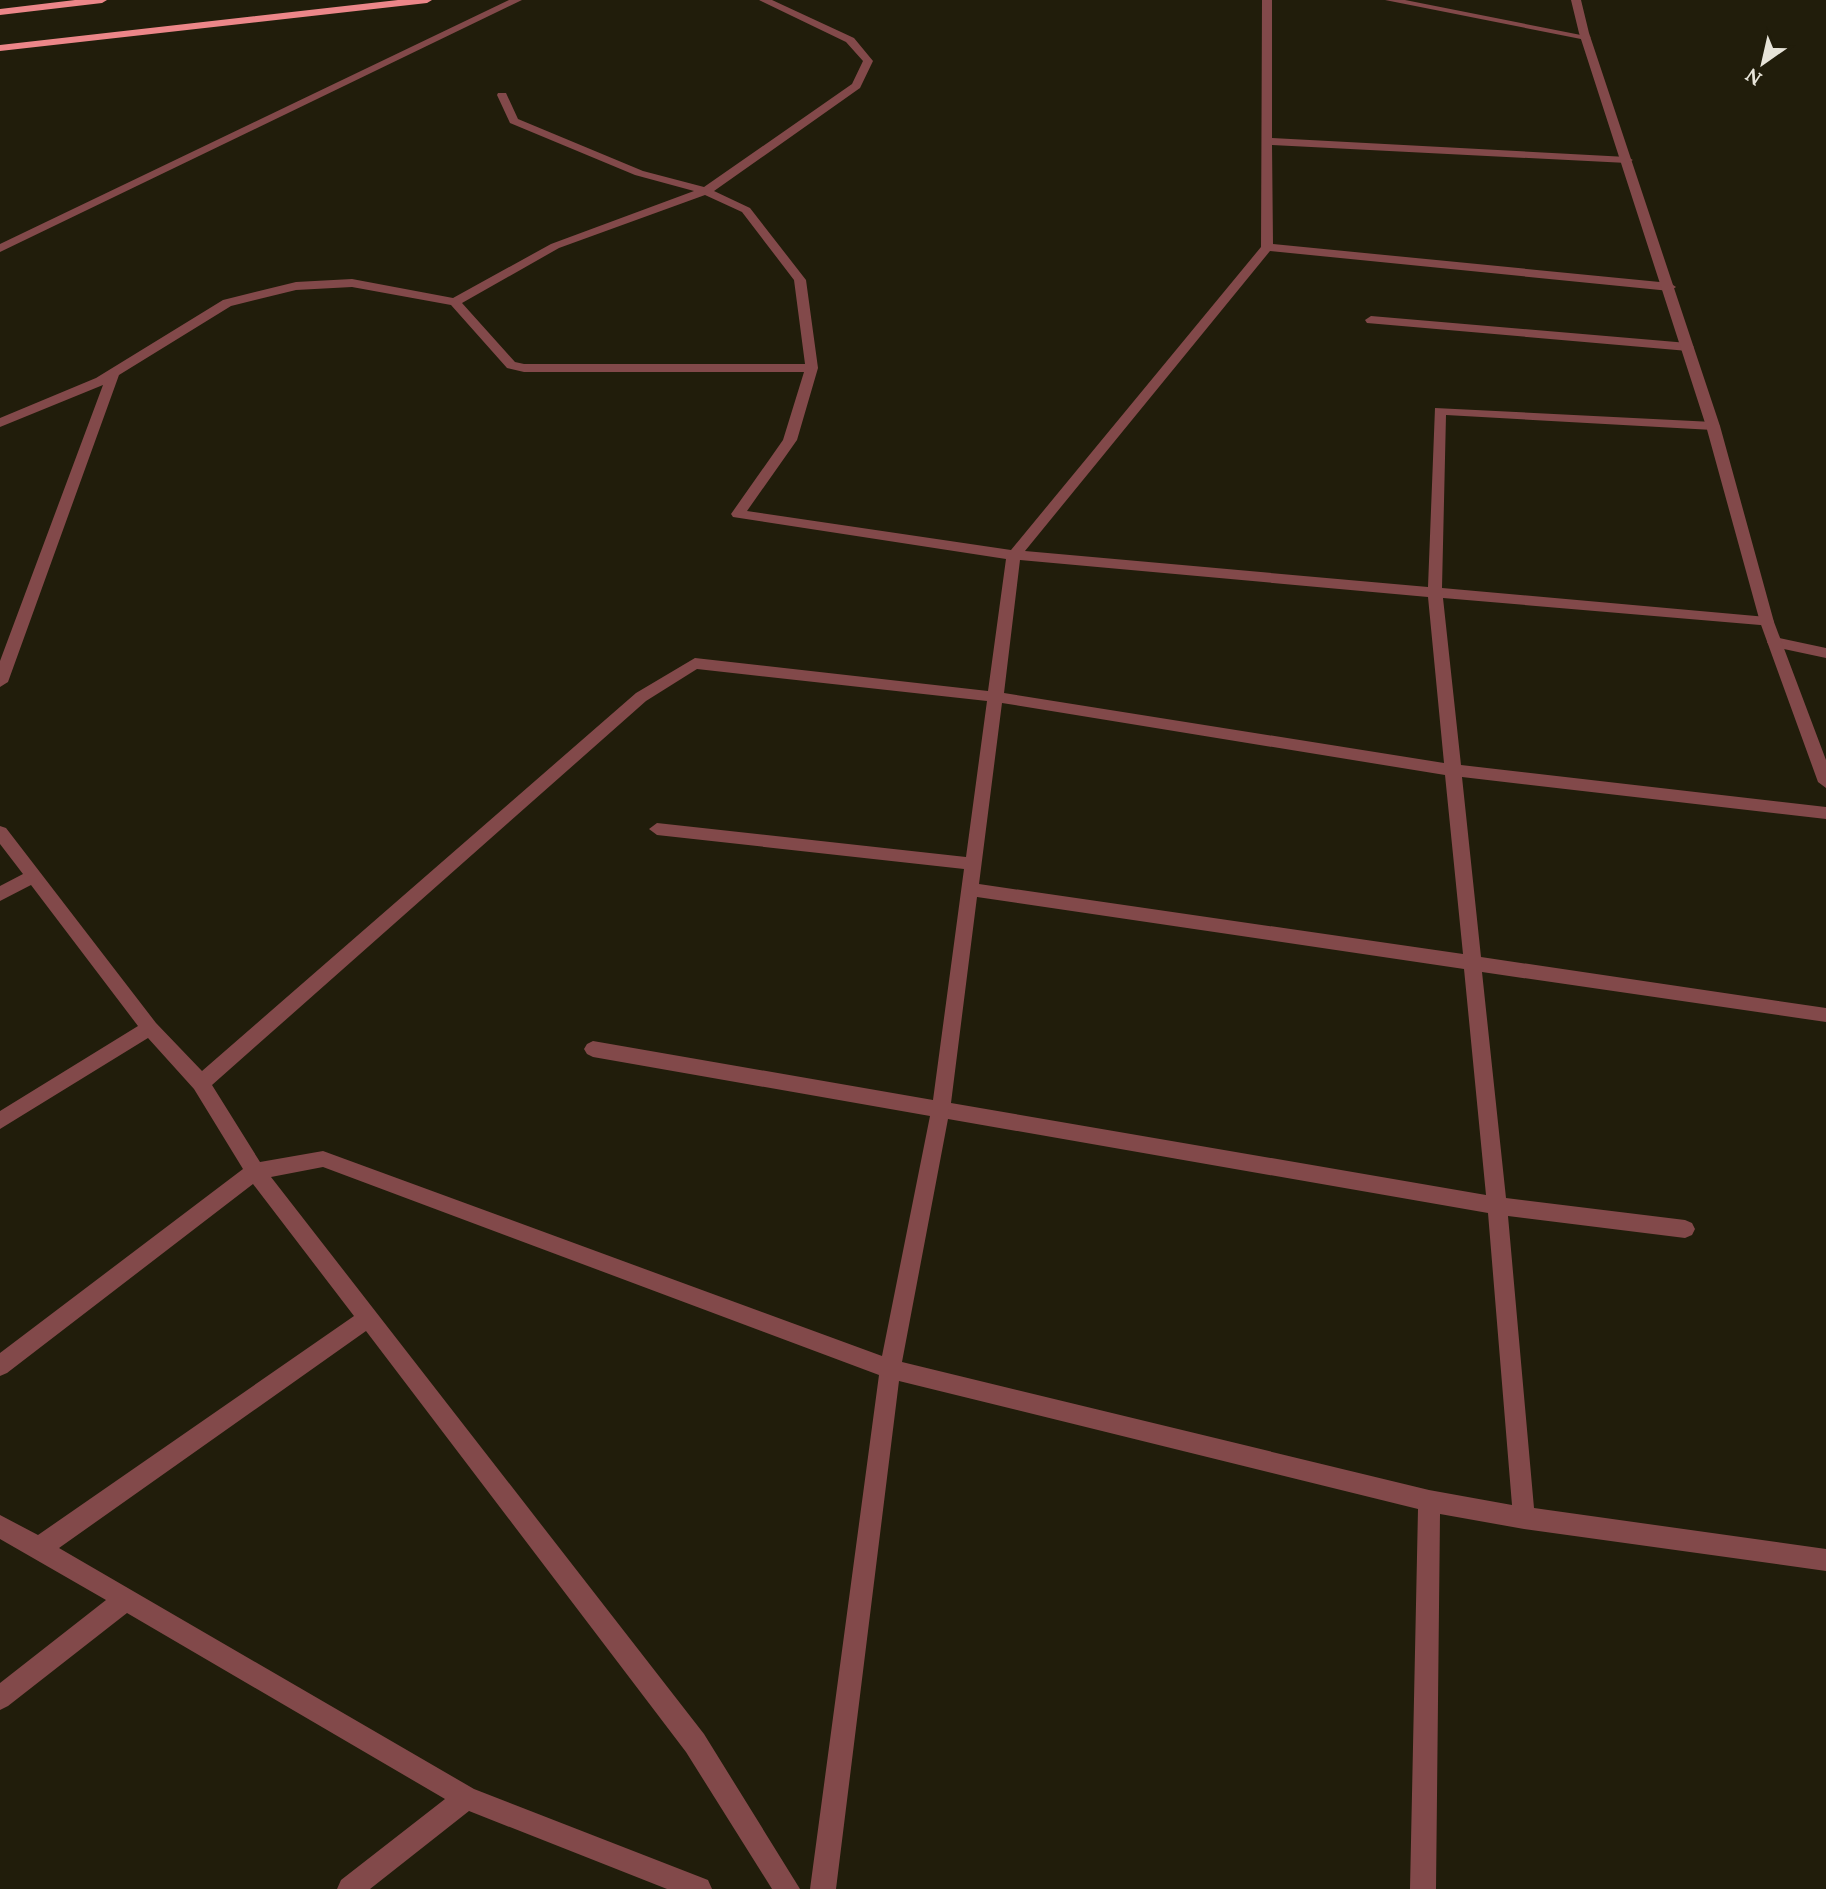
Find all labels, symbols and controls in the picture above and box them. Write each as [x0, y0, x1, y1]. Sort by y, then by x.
north arrow [1728, 28, 1798, 98]
text: N [1740, 63, 1766, 91]

